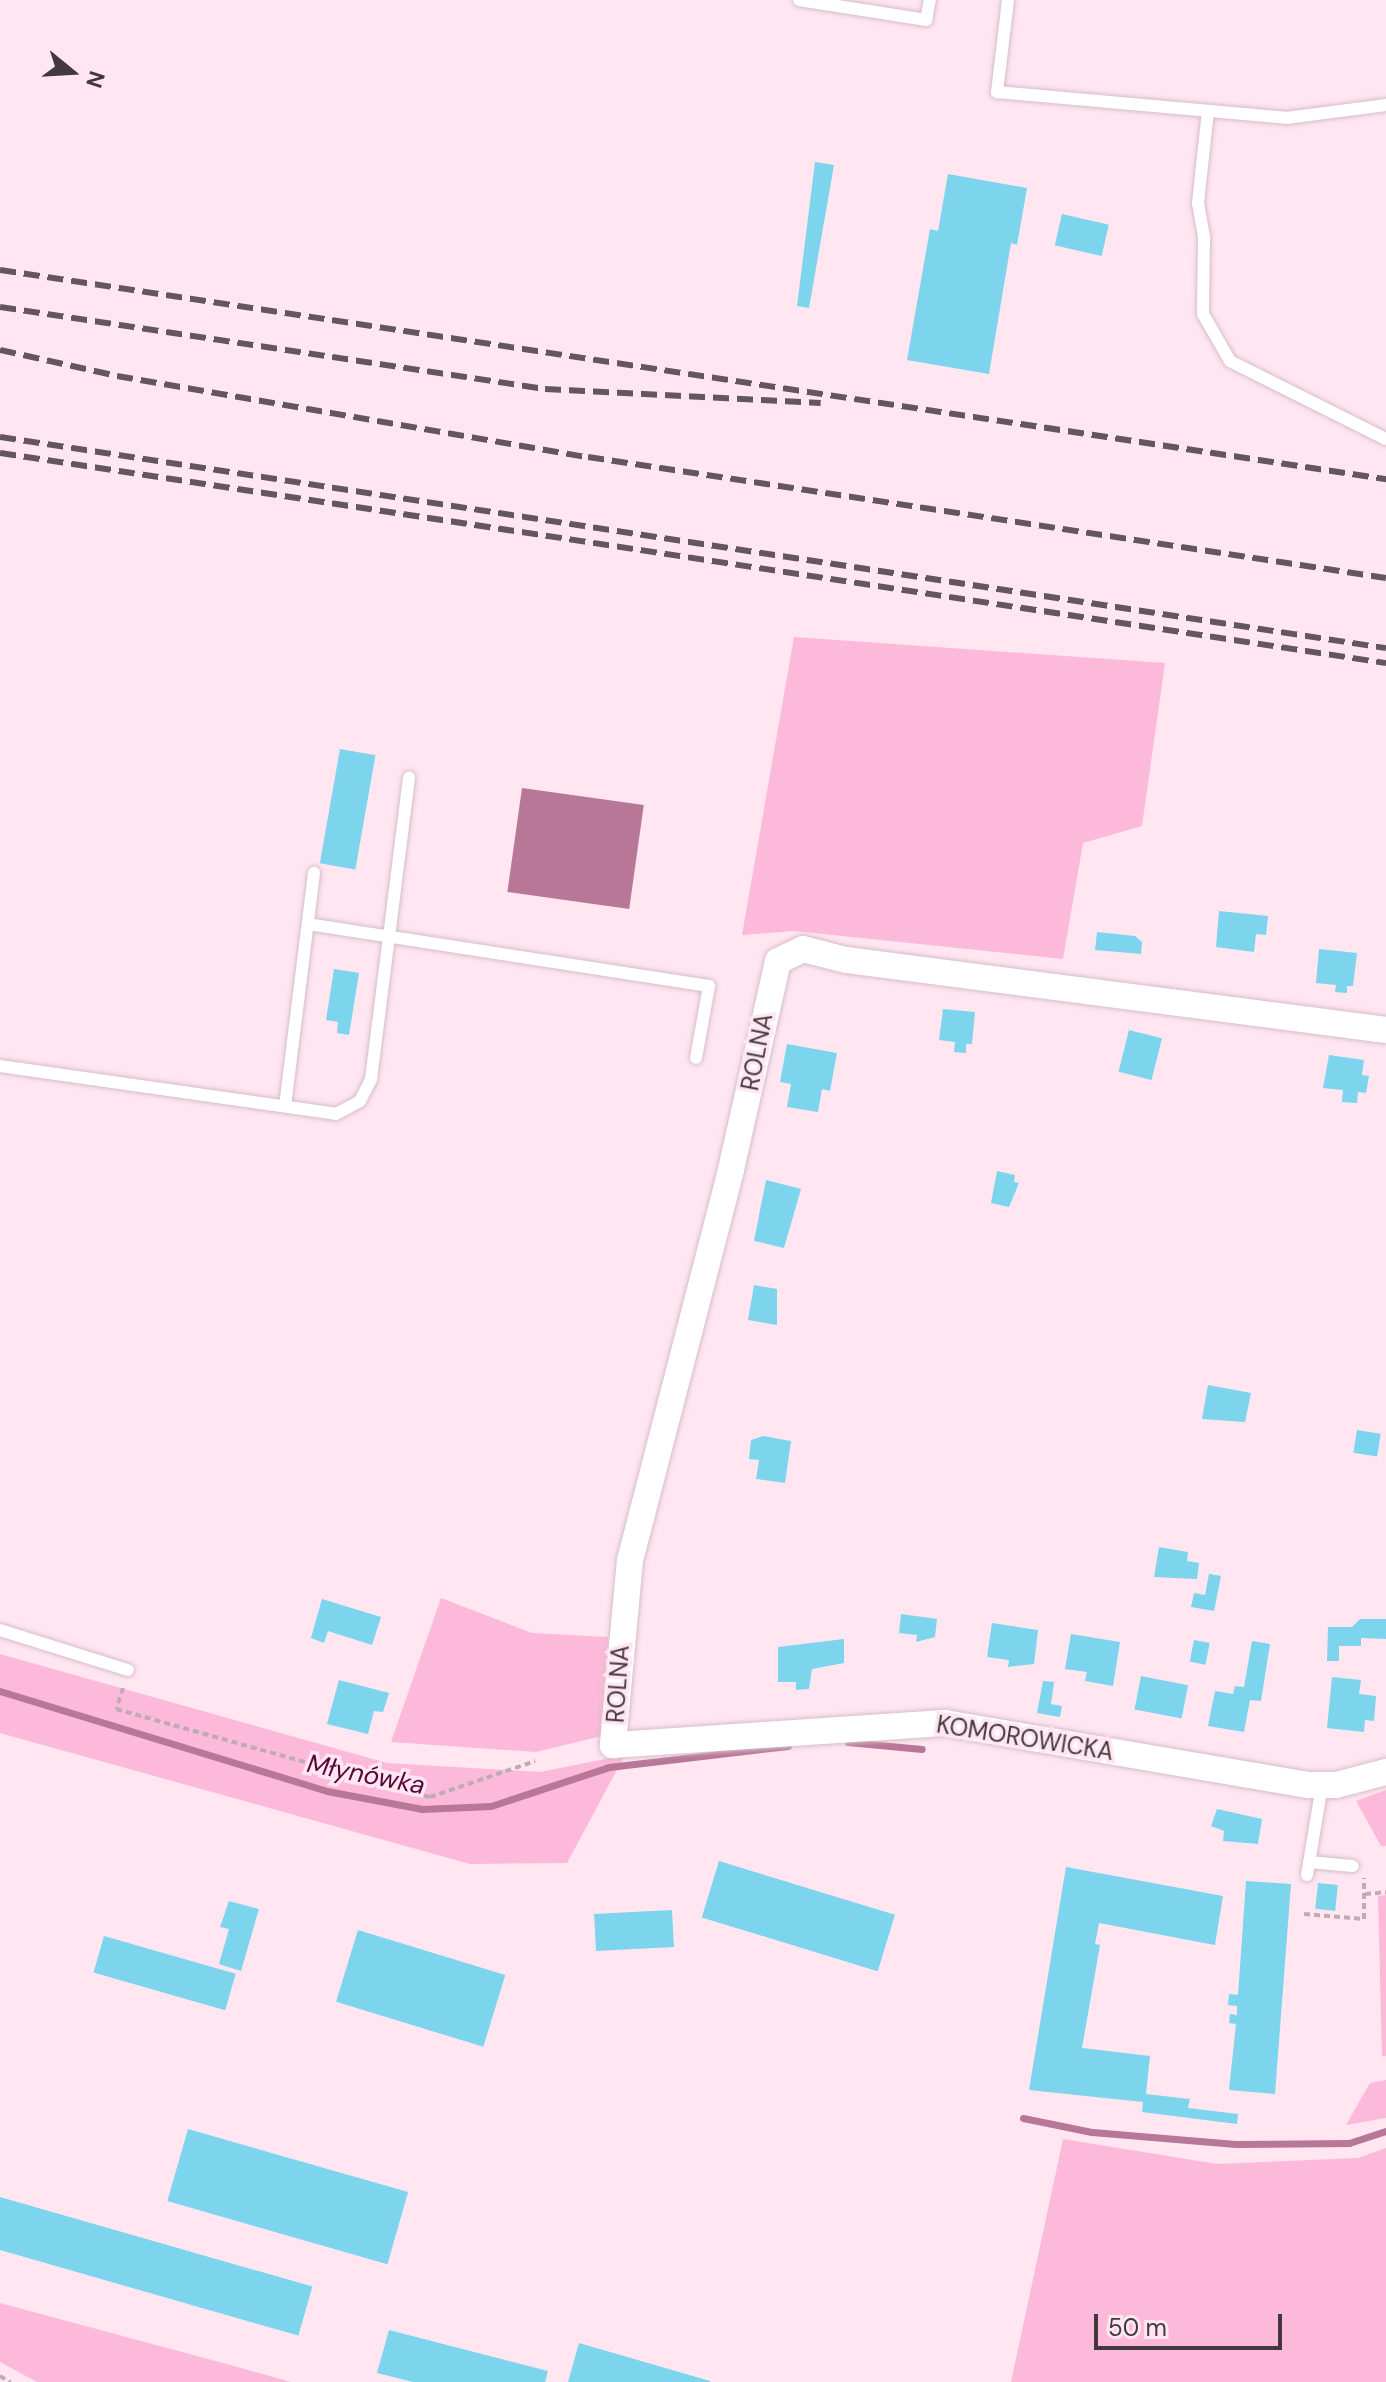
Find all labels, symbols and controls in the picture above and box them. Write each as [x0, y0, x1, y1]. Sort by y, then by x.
north arrow [32, 32, 112, 112]
text: N [79, 67, 112, 92]
street label: ROLNA [735, 1011, 779, 1093]
street label: ROLNA [601, 1644, 635, 1724]
street label: KOMOROWICKA [935, 1710, 1115, 1766]
water label: Młynówka [304, 1748, 428, 1802]
scale bar [1098, 2298, 1286, 2348]
text: 50 m [1108, 2312, 1167, 2343]

